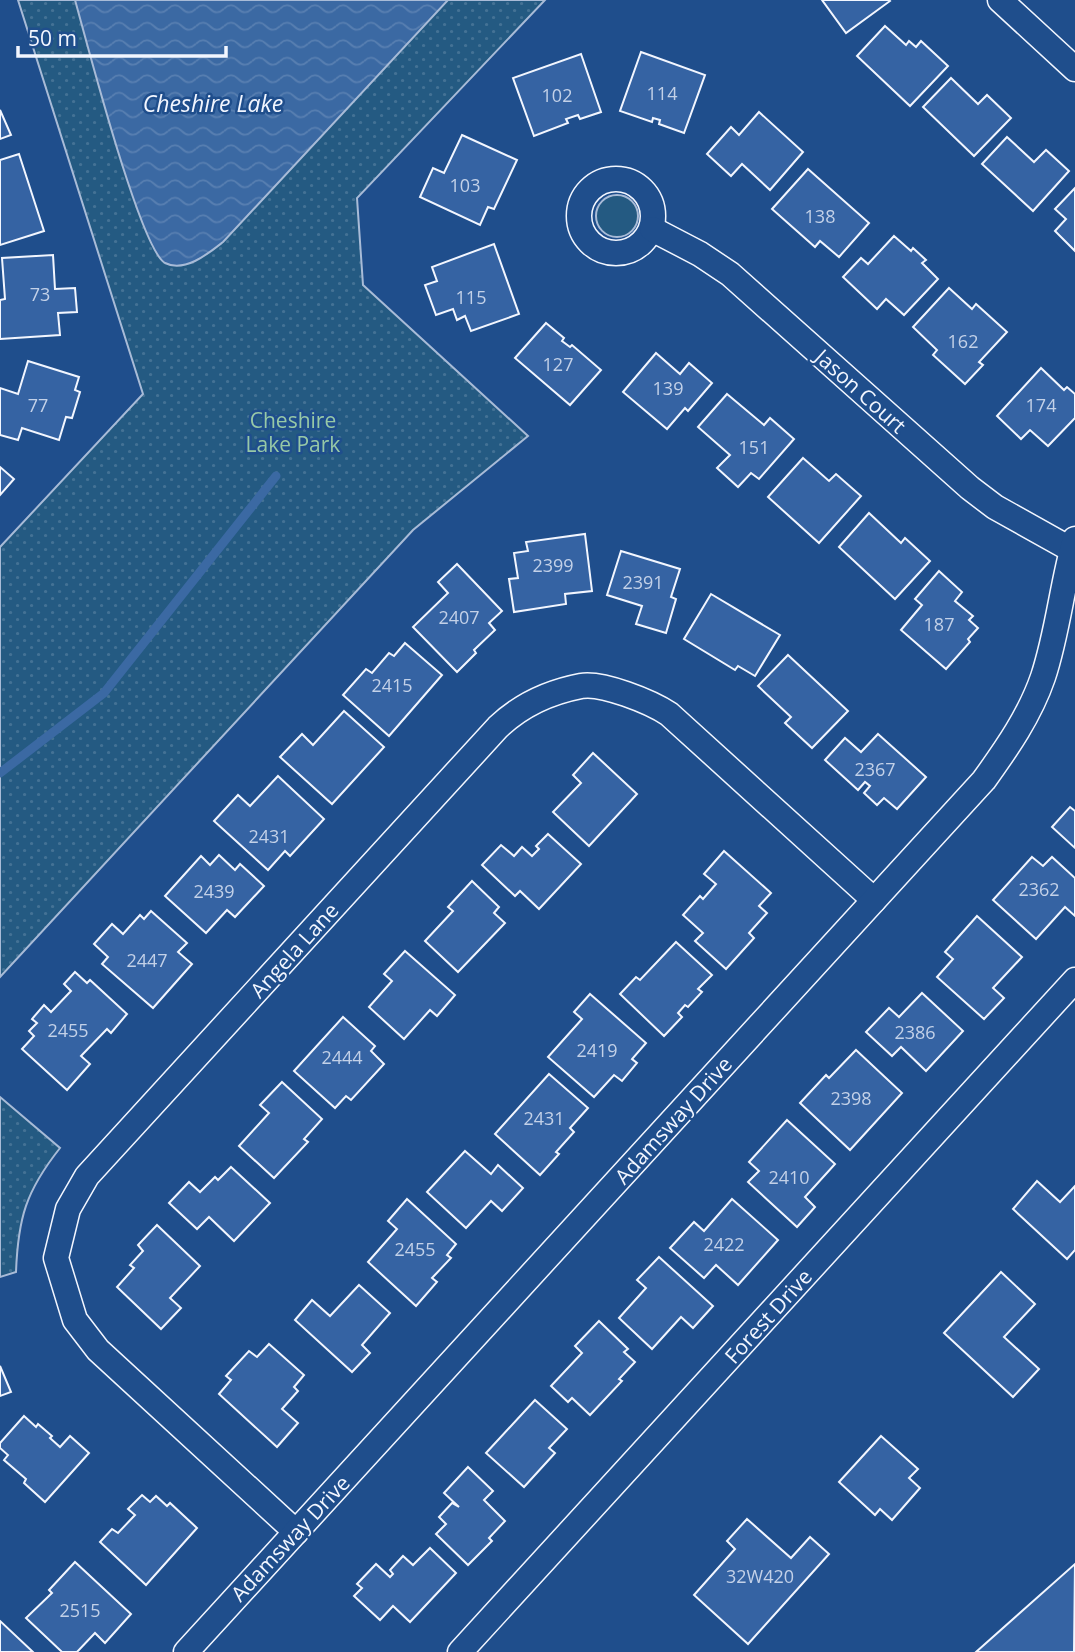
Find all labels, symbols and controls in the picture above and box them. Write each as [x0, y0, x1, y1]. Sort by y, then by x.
scale bar [18, 14, 226, 58]
text: 50 m [28, 24, 77, 52]
house number: 114 [647, 81, 677, 105]
house number: 102 [542, 83, 572, 107]
water label: Cheshire Lake [143, 87, 283, 119]
house number: 103 [450, 173, 480, 197]
house number: 138 [805, 204, 835, 228]
house number: 73 [30, 282, 50, 306]
house number: 115 [456, 285, 486, 309]
house number: 162 [948, 329, 978, 353]
street label: Jason Court [808, 341, 912, 439]
house number: 127 [543, 352, 573, 376]
house number: 139 [653, 376, 683, 400]
house number: 77 [28, 393, 48, 417]
house number: 174 [1026, 393, 1056, 417]
park label: Cheshire Lake Park [246, 406, 340, 458]
house number: 151 [739, 435, 769, 459]
house number: 2399 [532, 553, 574, 577]
house number: 2391 [622, 570, 664, 594]
house number: 2407 [438, 605, 480, 629]
house number: 187 [924, 612, 954, 636]
house number: 2415 [371, 673, 413, 697]
house number: 2367 [854, 757, 896, 781]
house number: 2431 [248, 824, 290, 848]
house number: 2362 [1018, 877, 1060, 901]
house number: 2439 [193, 879, 235, 903]
street label: Angela Lane [244, 896, 344, 1004]
house number: 2447 [126, 948, 168, 972]
house number: 2455 [47, 1018, 89, 1042]
house number: 2386 [894, 1020, 936, 1044]
house number: 2419 [576, 1038, 618, 1062]
house number: 2444 [321, 1045, 363, 1069]
street label: Adamsway Drive [608, 1050, 738, 1190]
house number: 2398 [830, 1086, 872, 1110]
house number: 2431 [523, 1106, 565, 1130]
house number: 2410 [768, 1165, 810, 1189]
house number: 2422 [703, 1232, 745, 1256]
house number: 2455 [394, 1237, 436, 1261]
street label: Forest Drive [718, 1263, 818, 1369]
street label: Adamsway Drive [224, 1469, 356, 1607]
house number: 32W420 [726, 1564, 794, 1588]
house number: 2515 [59, 1598, 101, 1622]

